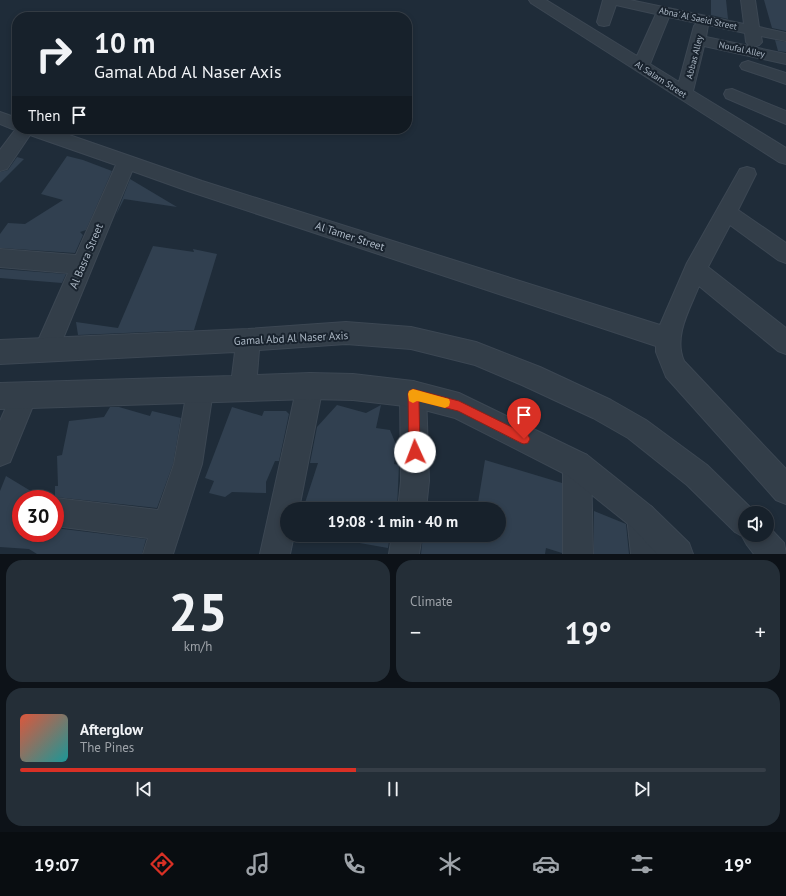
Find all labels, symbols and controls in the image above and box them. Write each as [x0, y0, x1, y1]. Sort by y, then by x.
street label: Abna' Al Saeid Street [658, 4, 738, 32]
text: 10 m [94, 24, 155, 61]
icon: right [28, 28, 80, 80]
street label: Abbas Alley [683, 33, 705, 80]
street label: Noufal Alley [718, 39, 767, 59]
street label: Al Salam Street [633, 58, 689, 100]
text: Gamal Abd Al Naser Axis [94, 60, 281, 83]
icon: arrive [68, 104, 90, 126]
text: Then [28, 106, 60, 125]
street label: Al Tamer Street [314, 218, 387, 254]
street label: Al Basra Street [66, 221, 106, 291]
street label: Gamal Abd Al Naser Axis [233, 328, 349, 348]
pin [507, 398, 541, 439]
icon: arrive [513, 404, 535, 426]
position arrow [394, 431, 436, 473]
speed limit sign: 30 [12, 490, 64, 542]
map controls [738, 506, 774, 542]
button: sound [738, 506, 774, 542]
text: 19:08 · 1 min · 40 m [328, 512, 458, 531]
text: 25 [169, 578, 227, 645]
text: Climate [410, 593, 453, 610]
text: 19° [564, 613, 612, 652]
text: − [410, 618, 421, 646]
text: + [755, 618, 766, 646]
text: km/h [184, 638, 212, 655]
text: Afterglow [80, 720, 143, 739]
text: The Pines [80, 739, 134, 756]
icon: previous [133, 778, 155, 800]
icon: pause [382, 778, 404, 800]
icon: next [631, 778, 653, 800]
icon: directions [148, 850, 176, 878]
icon: music [244, 850, 272, 878]
icon: phone [340, 850, 368, 878]
icon: climate [436, 850, 464, 878]
icon: car [532, 850, 560, 878]
icon: filters [628, 850, 656, 878]
text: 19:07 [34, 853, 80, 876]
text: 19° [724, 853, 752, 876]

